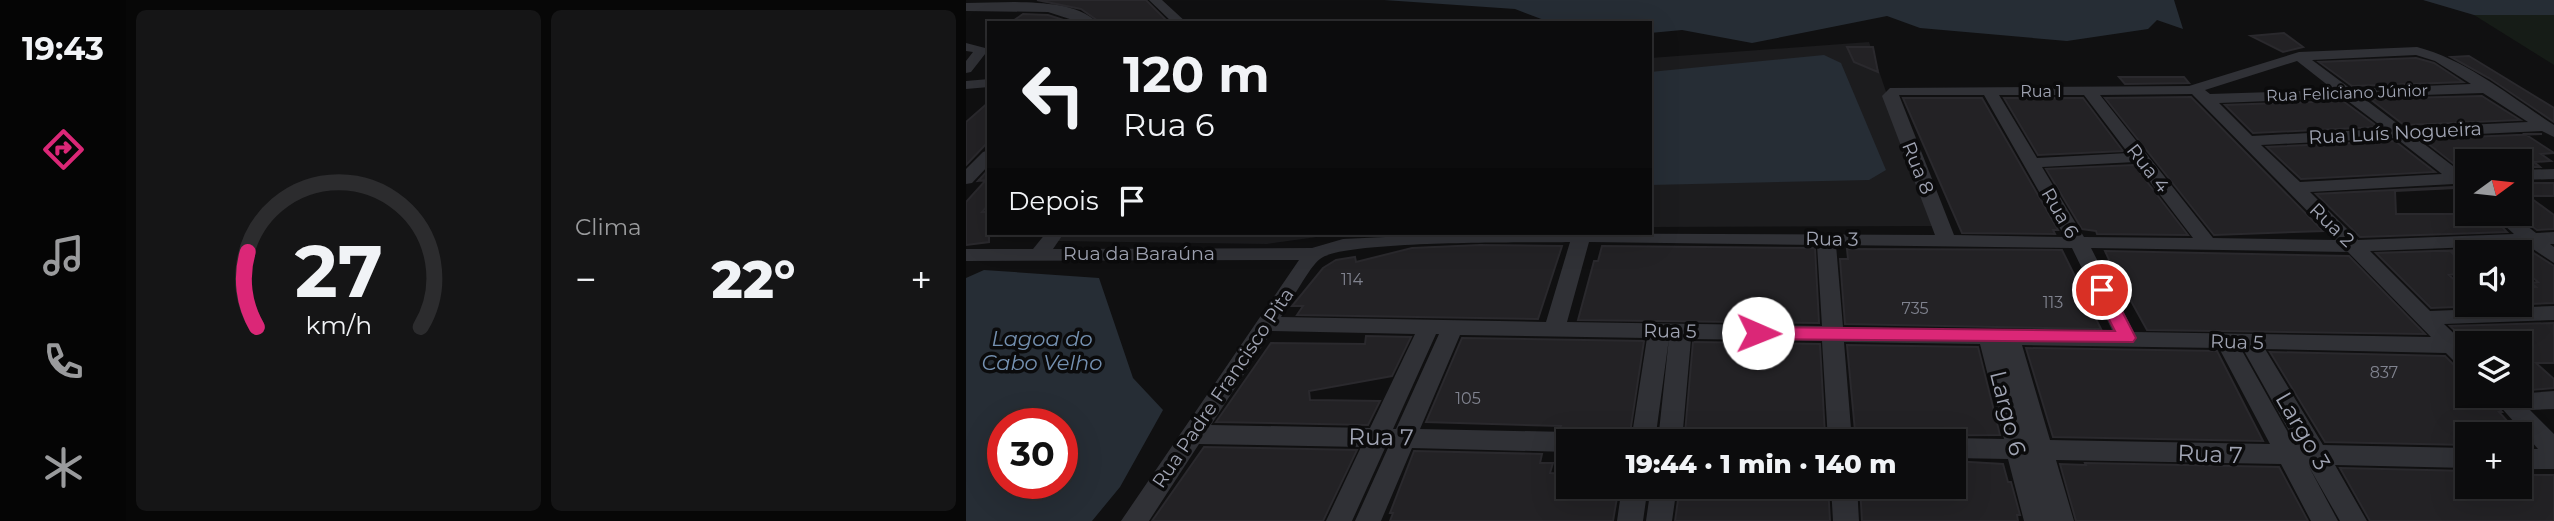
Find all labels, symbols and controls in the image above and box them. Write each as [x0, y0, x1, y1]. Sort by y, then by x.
text: 19:43 [22, 29, 104, 68]
text: 120 m [1123, 45, 1270, 104]
icon: left [1008, 49, 1099, 140]
street label: Rua Feliciano Júnior [2266, 81, 2428, 105]
street label: Rua 1 [2020, 82, 2062, 101]
text: Rua 6 [1123, 105, 1214, 144]
street label: Rua Luís Nogueira [2308, 117, 2482, 149]
icon: directions [39, 125, 88, 174]
street label: Rua 8 [1897, 138, 1939, 198]
street label: Rua 4 [2122, 139, 2174, 197]
north arrow [2455, 149, 2532, 226]
map controls [2455, 149, 2532, 499]
icon: arrive [1113, 182, 1151, 220]
street label: Rua 6 [2036, 184, 2084, 242]
text: Depois [1008, 185, 1099, 217]
street label: Rua 2 [2305, 198, 2359, 252]
text: Clima [575, 213, 642, 241]
text: 27 [294, 227, 383, 315]
street label: Rua 3 [1805, 227, 1859, 251]
icon: music [39, 231, 88, 280]
button: sound [2455, 240, 2532, 317]
street label: Rua da Baraúna [1063, 242, 1215, 265]
text: 22° [712, 248, 795, 311]
text: − [575, 256, 597, 303]
text: + [910, 256, 932, 303]
pin [2072, 260, 2132, 320]
house number: 114 [1341, 270, 1363, 289]
icon: arrive [2083, 271, 2121, 309]
street label: Rua Padre Francisco Pita [1147, 284, 1299, 492]
house number: 113 [2043, 293, 2063, 312]
position arrow [1721, 296, 1795, 370]
house number: 735 [1901, 299, 1929, 318]
text: km/h [305, 309, 372, 339]
street label: Rua 5 [1643, 319, 1697, 343]
water label: Lagoa do Cabo Velho [982, 326, 1102, 375]
street label: Rua 5 [2210, 330, 2264, 354]
button: layers [2455, 331, 2532, 408]
icon: phone [39, 337, 88, 386]
house number: 837 [2370, 363, 2398, 382]
street label: Largo 6 [1984, 368, 2032, 458]
street label: Largo 3 [2270, 387, 2336, 475]
house number: 105 [1455, 389, 1481, 408]
speed limit sign: 30 [987, 408, 1078, 499]
street label: Rua 7 [1348, 422, 1414, 452]
button: + [2455, 422, 2532, 499]
street label: Rua 7 [2177, 439, 2243, 469]
icon: climate [39, 443, 88, 492]
text: 19:44 · 1 min · 140 m [1626, 448, 1897, 480]

